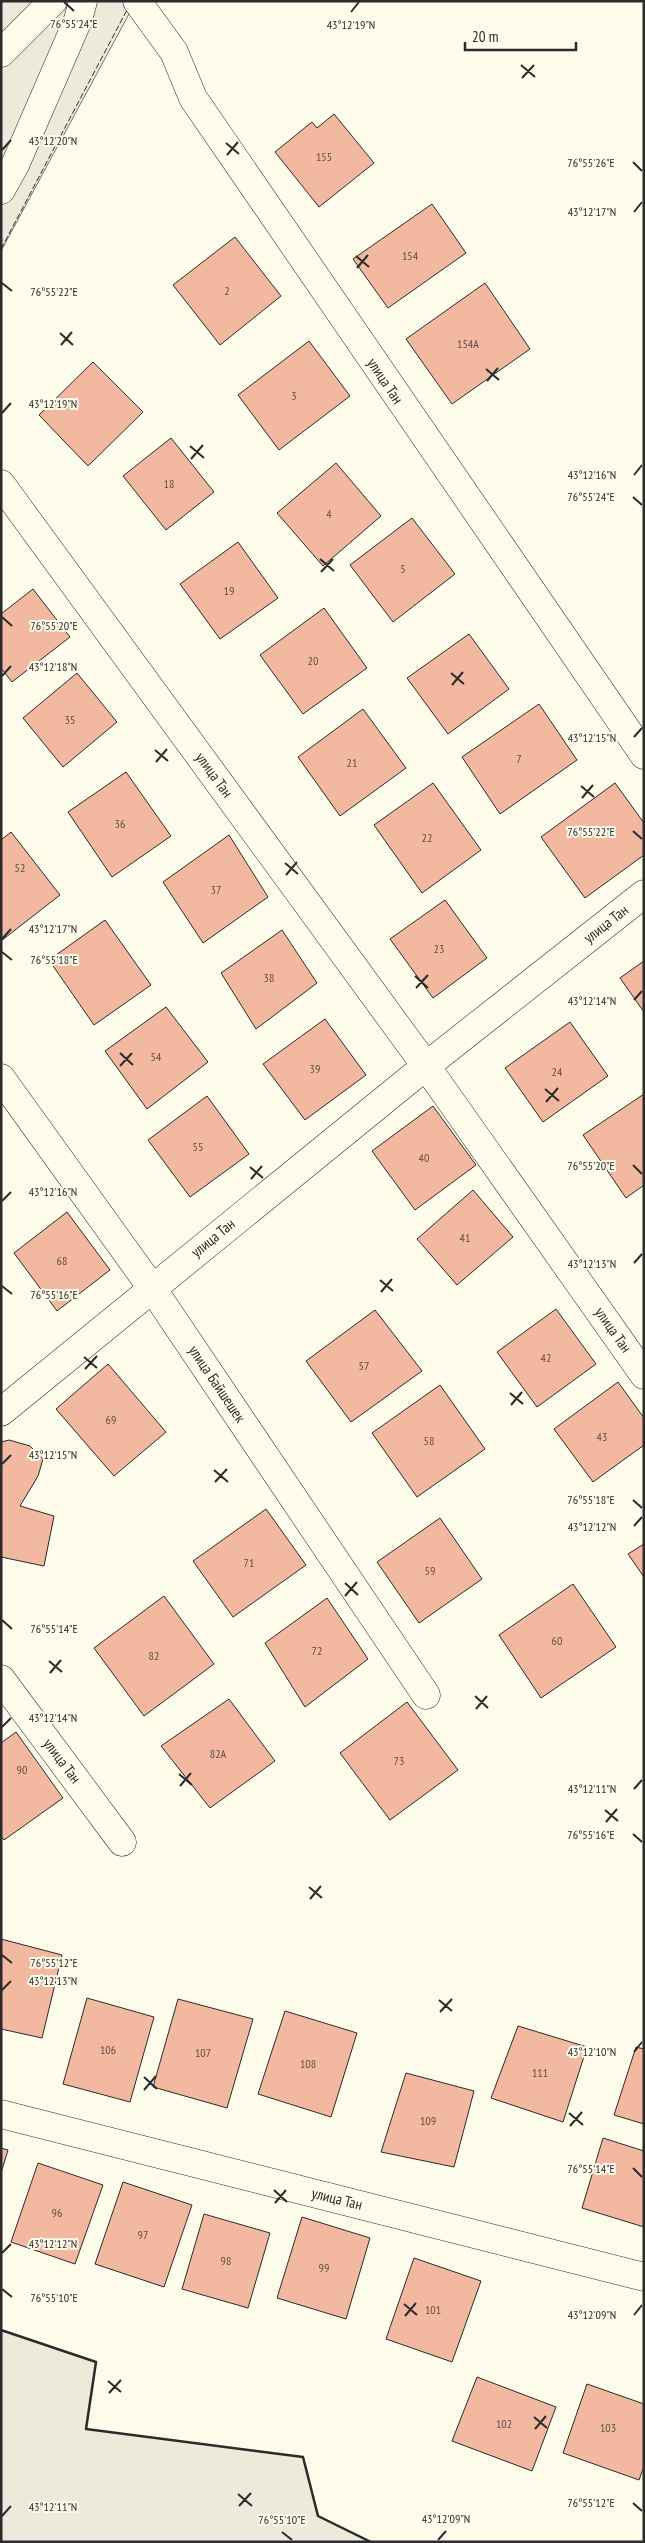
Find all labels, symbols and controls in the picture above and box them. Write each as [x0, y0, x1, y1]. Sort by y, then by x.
text: 76°55'24"E [50, 16, 98, 31]
text: 43°12'19"N [327, 17, 375, 32]
scale bar [465, 20, 576, 52]
text: 20 m [472, 27, 498, 46]
text: 43°12'20"N [29, 133, 77, 148]
house number: 155 [316, 149, 332, 164]
text: 76°55'26"E [567, 155, 615, 170]
text: 43°12'17"N [568, 204, 616, 219]
house number: 154 [402, 248, 419, 263]
house number: 2 [224, 283, 230, 298]
text: 76°55'22"E [30, 284, 78, 299]
house number: 154А [457, 336, 479, 351]
street label: улица Тан [363, 354, 408, 407]
house number: 3 [291, 388, 297, 403]
text: 43°12'19"N [29, 396, 77, 411]
text: 43°12'16"N [568, 467, 616, 482]
house number: 18 [164, 476, 174, 491]
text: 76°55'24"E [567, 489, 615, 504]
house number: 4 [326, 506, 332, 521]
house number: 5 [400, 561, 406, 576]
house number: 19 [224, 583, 234, 598]
text: 76°55'20"E [30, 618, 78, 633]
house number: 20 [308, 653, 318, 668]
text: 43°12'18"N [29, 659, 77, 674]
house number: 35 [65, 712, 75, 727]
text: 43°12'15"N [568, 730, 616, 745]
street label: улица Тан [192, 748, 237, 801]
house number: 7 [516, 751, 522, 766]
house number: 21 [347, 755, 357, 770]
house number: 36 [115, 816, 125, 831]
text: 76°55'22"E [567, 824, 615, 839]
house number: 22 [422, 830, 432, 845]
house number: 52 [15, 860, 25, 875]
house number: 37 [211, 882, 221, 897]
street label: улица Тан [580, 900, 632, 947]
text: 43°12'17"N [29, 921, 77, 936]
house number: 23 [434, 941, 444, 956]
text: 76°55'18"E [30, 952, 78, 967]
house number: 38 [264, 970, 274, 985]
text: 43°12'14"N [568, 993, 616, 1008]
house number: 54 [151, 1049, 162, 1064]
house number: 39 [310, 1061, 320, 1076]
house number: 24 [552, 1064, 563, 1079]
house number: 55 [193, 1139, 203, 1154]
house number: 40 [419, 1150, 429, 1165]
text: 76°55'20"E [567, 1158, 615, 1173]
text: 43°12'16"N [29, 1184, 77, 1199]
street label: улица Тан [187, 1214, 239, 1261]
house number: 41 [460, 1230, 470, 1245]
house number: 68 [57, 1253, 67, 1268]
text: 43°12'13"N [568, 1256, 616, 1271]
text: 76°55'16"E [30, 1287, 78, 1302]
street label: улица Тан [591, 1303, 636, 1356]
street label: улица Байшешек [185, 1341, 250, 1426]
house number: 42 [541, 1350, 551, 1365]
house number: 57 [359, 1358, 369, 1373]
house number: 69 [106, 1412, 116, 1427]
house number: 43 [597, 1429, 607, 1444]
house number: 58 [424, 1433, 434, 1448]
text: 43°12'15"N [29, 1447, 77, 1462]
text: 76°55'18"E [567, 1492, 615, 1507]
text: 43°12'12"N [568, 1519, 616, 1534]
house number: 71 [244, 1555, 254, 1570]
house number: 59 [425, 1563, 435, 1578]
text: 76°55'14"E [30, 1621, 78, 1636]
house number: 60 [552, 1633, 562, 1648]
house number: 72 [312, 1643, 322, 1658]
house number: 82 [149, 1648, 159, 1663]
text: 43°12'14"N [29, 1710, 77, 1725]
street label: улица Тан [39, 1734, 85, 1787]
house number: 82А [210, 1746, 227, 1761]
house number: 73 [394, 1753, 404, 1768]
house number: 90 [17, 1762, 27, 1777]
text: 43°12'11"N [568, 1781, 616, 1796]
text: 76°55'16"E [567, 1827, 615, 1842]
text: 76°55'12"E [30, 1955, 78, 1970]
text: 43°12'13"N [29, 1973, 77, 1988]
house number: 106 [100, 2042, 116, 2057]
text: 43°12'10"N [568, 2044, 616, 2059]
house number: 107 [195, 2045, 211, 2060]
house number: 108 [300, 2056, 316, 2071]
house number: 111 [532, 2065, 548, 2080]
house number: 109 [420, 2113, 436, 2128]
text: 76°55'14"E [567, 2161, 615, 2176]
street label: улица Тан [310, 2183, 364, 2214]
house number: 96 [52, 2205, 62, 2220]
house number: 97 [138, 2227, 148, 2242]
text: 43°12'12"N [29, 2236, 77, 2251]
house number: 98 [221, 2253, 231, 2268]
house number: 99 [319, 2260, 329, 2275]
text: 76°55'10"E [30, 2290, 78, 2305]
house number: 101 [425, 2302, 441, 2317]
text: 43°12'09"N [568, 2307, 616, 2322]
house number: 102 [496, 2416, 512, 2431]
house number: 103 [600, 2420, 616, 2435]
text: 76°55'12"E [567, 2495, 615, 2510]
text: 43°12'11"N [29, 2499, 77, 2514]
text: 43°12'09"N [422, 2511, 470, 2526]
text: 76°55'10"E [258, 2512, 306, 2527]

